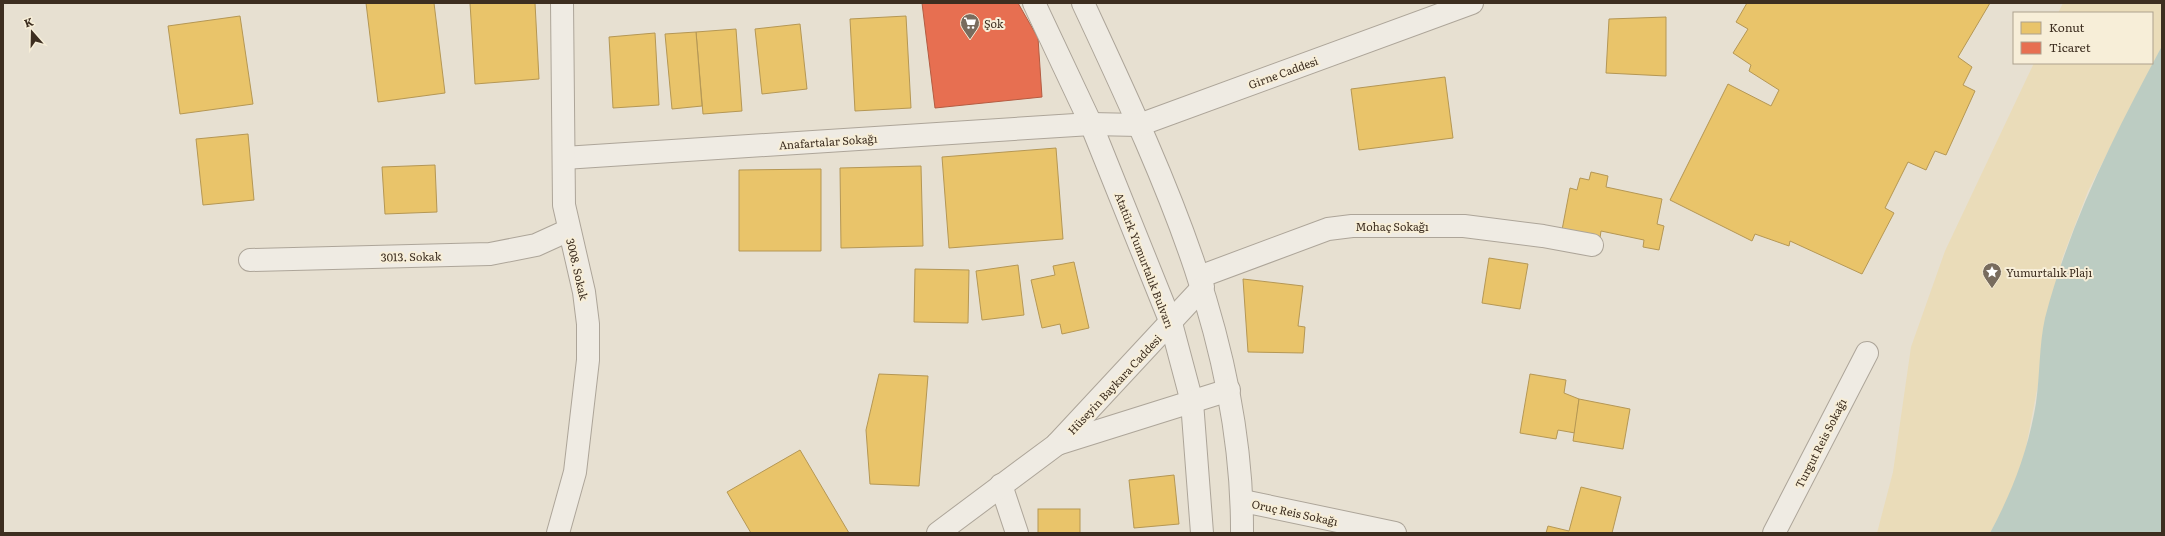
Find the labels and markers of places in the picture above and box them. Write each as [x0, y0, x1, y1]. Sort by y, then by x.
supermarket icon: Şok [959, 12, 981, 40]
place label: Şok [984, 15, 1004, 31]
place icon: Yumurtalık Plajı [1981, 261, 2003, 289]
place label: Yumurtalık Plajı [2006, 264, 2092, 280]

